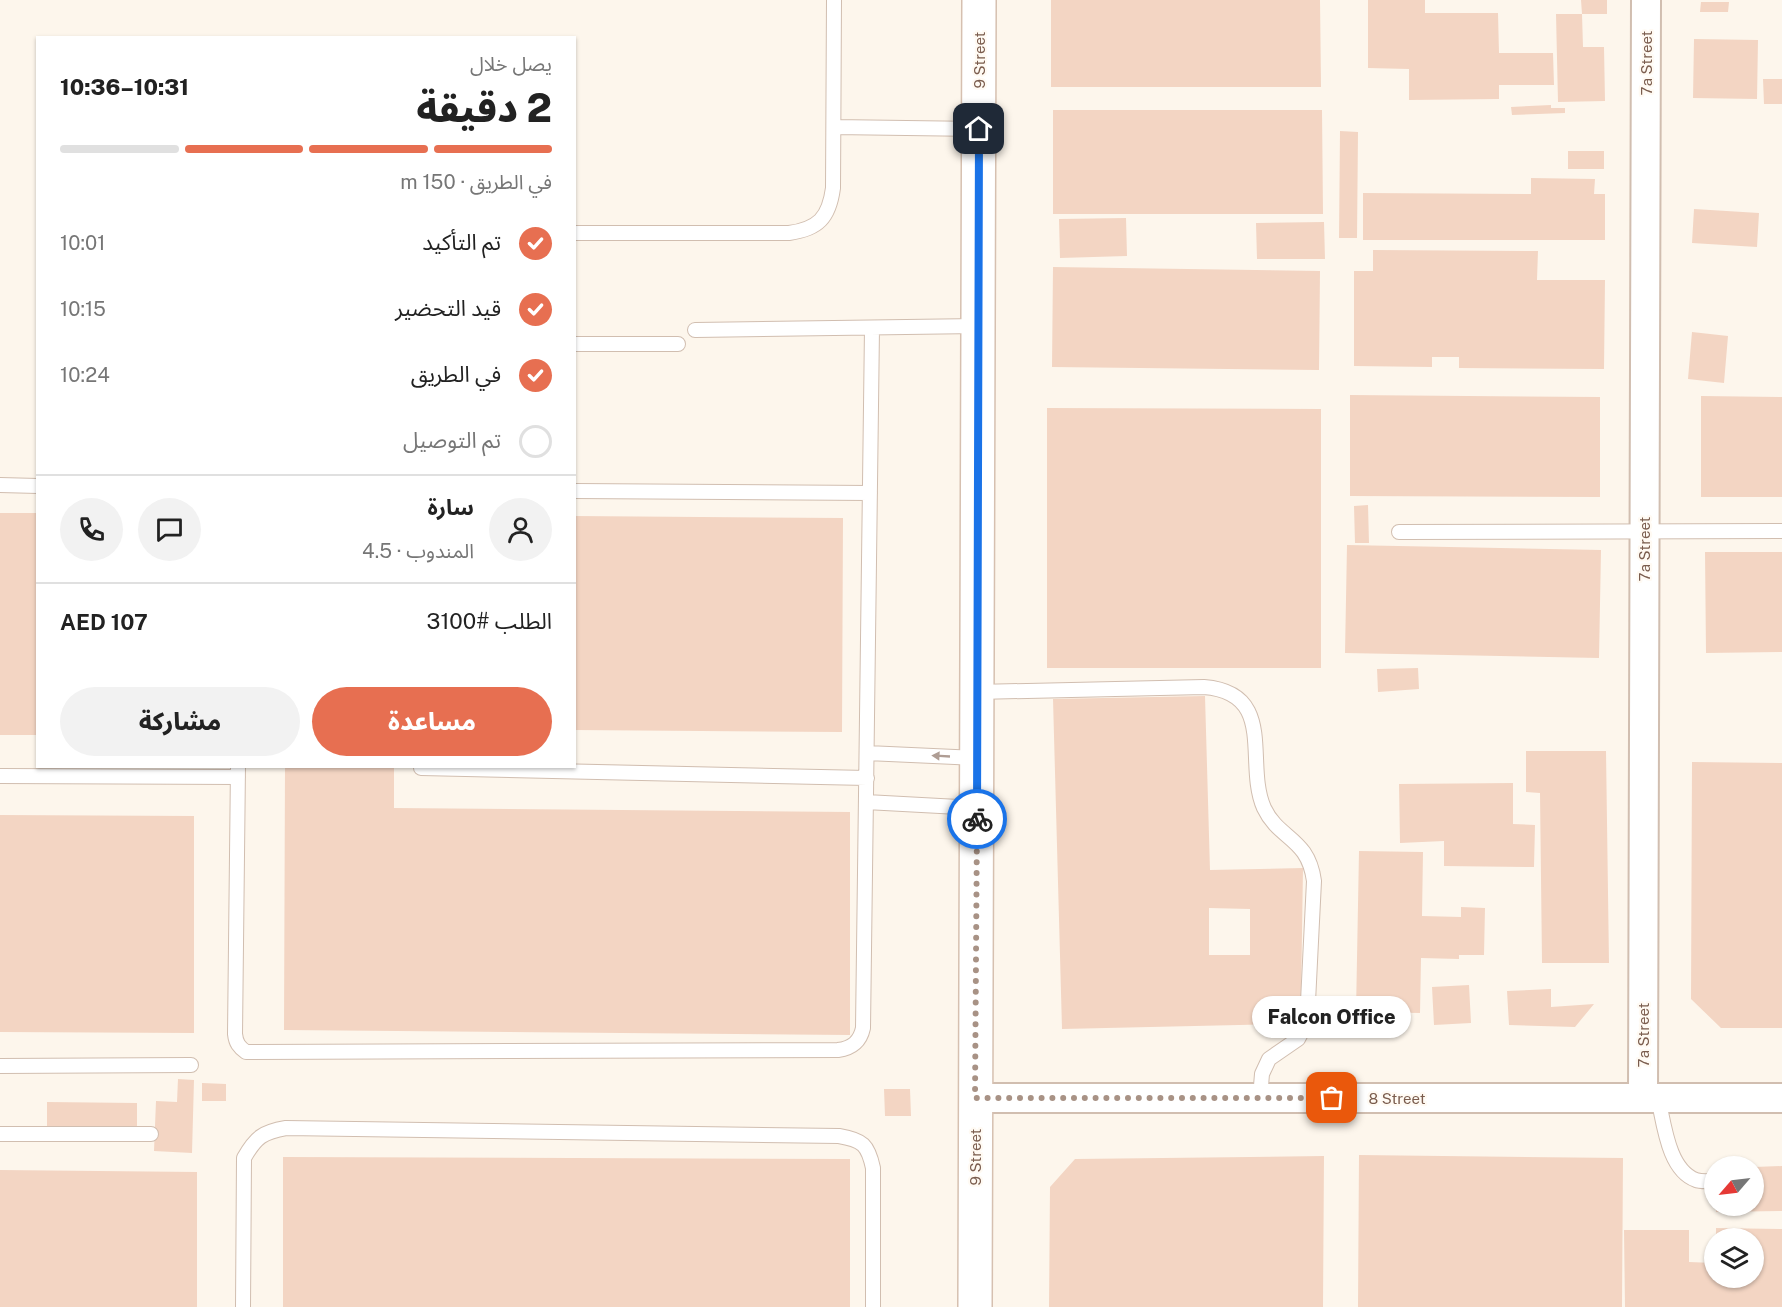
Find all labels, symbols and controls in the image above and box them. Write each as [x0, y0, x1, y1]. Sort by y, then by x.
street label: 7a Street [1638, 30, 1655, 95]
street label: 9 Street [971, 31, 988, 88]
text: يصل خلال [470, 52, 552, 76]
text: 10:31–10:36 [60, 74, 189, 100]
text: 2 دقيقة [416, 85, 552, 131]
pin [953, 103, 1004, 154]
icon: home [962, 112, 995, 145]
text: في الطريق · 150 m [400, 170, 552, 194]
icon: check [519, 227, 552, 260]
text: تم التأكيد [422, 229, 501, 255]
text: 10:01 [60, 231, 105, 255]
icon: check [519, 293, 552, 326]
text: قيد التحضير [395, 295, 501, 321]
text: 10:15 [60, 297, 106, 321]
icon: check [519, 359, 552, 392]
text: في الطريق [411, 361, 501, 387]
text: 10:24 [60, 363, 110, 387]
text: تم التوصيل [403, 427, 501, 453]
text: سارة [428, 494, 474, 520]
button: phone [60, 498, 123, 561]
button: chat [138, 498, 201, 561]
button: person [489, 498, 552, 561]
street label: 7a Street [1636, 516, 1653, 581]
text: المندوب · 4.5 [362, 539, 474, 563]
text: الطلب #3100 [427, 608, 552, 634]
text: AED 107 [60, 609, 148, 635]
button: مشاركة [60, 687, 300, 756]
button: مساعدة [312, 687, 552, 756]
one-way arrow [932, 751, 951, 760]
courier [947, 789, 1007, 849]
icon: bike [961, 803, 994, 836]
callout: Falcon Office [1252, 996, 1412, 1038]
street label: 7a Street [1635, 1002, 1652, 1067]
text: Falcon Office [1267, 1005, 1396, 1029]
pin [1306, 1072, 1357, 1123]
icon: bag [1315, 1081, 1348, 1114]
street label: 8 Street [1368, 1090, 1426, 1107]
street label: 9 Street [967, 1128, 984, 1185]
north arrow [1704, 1156, 1764, 1216]
map controls [1704, 1156, 1764, 1288]
button: layers [1704, 1228, 1764, 1288]

